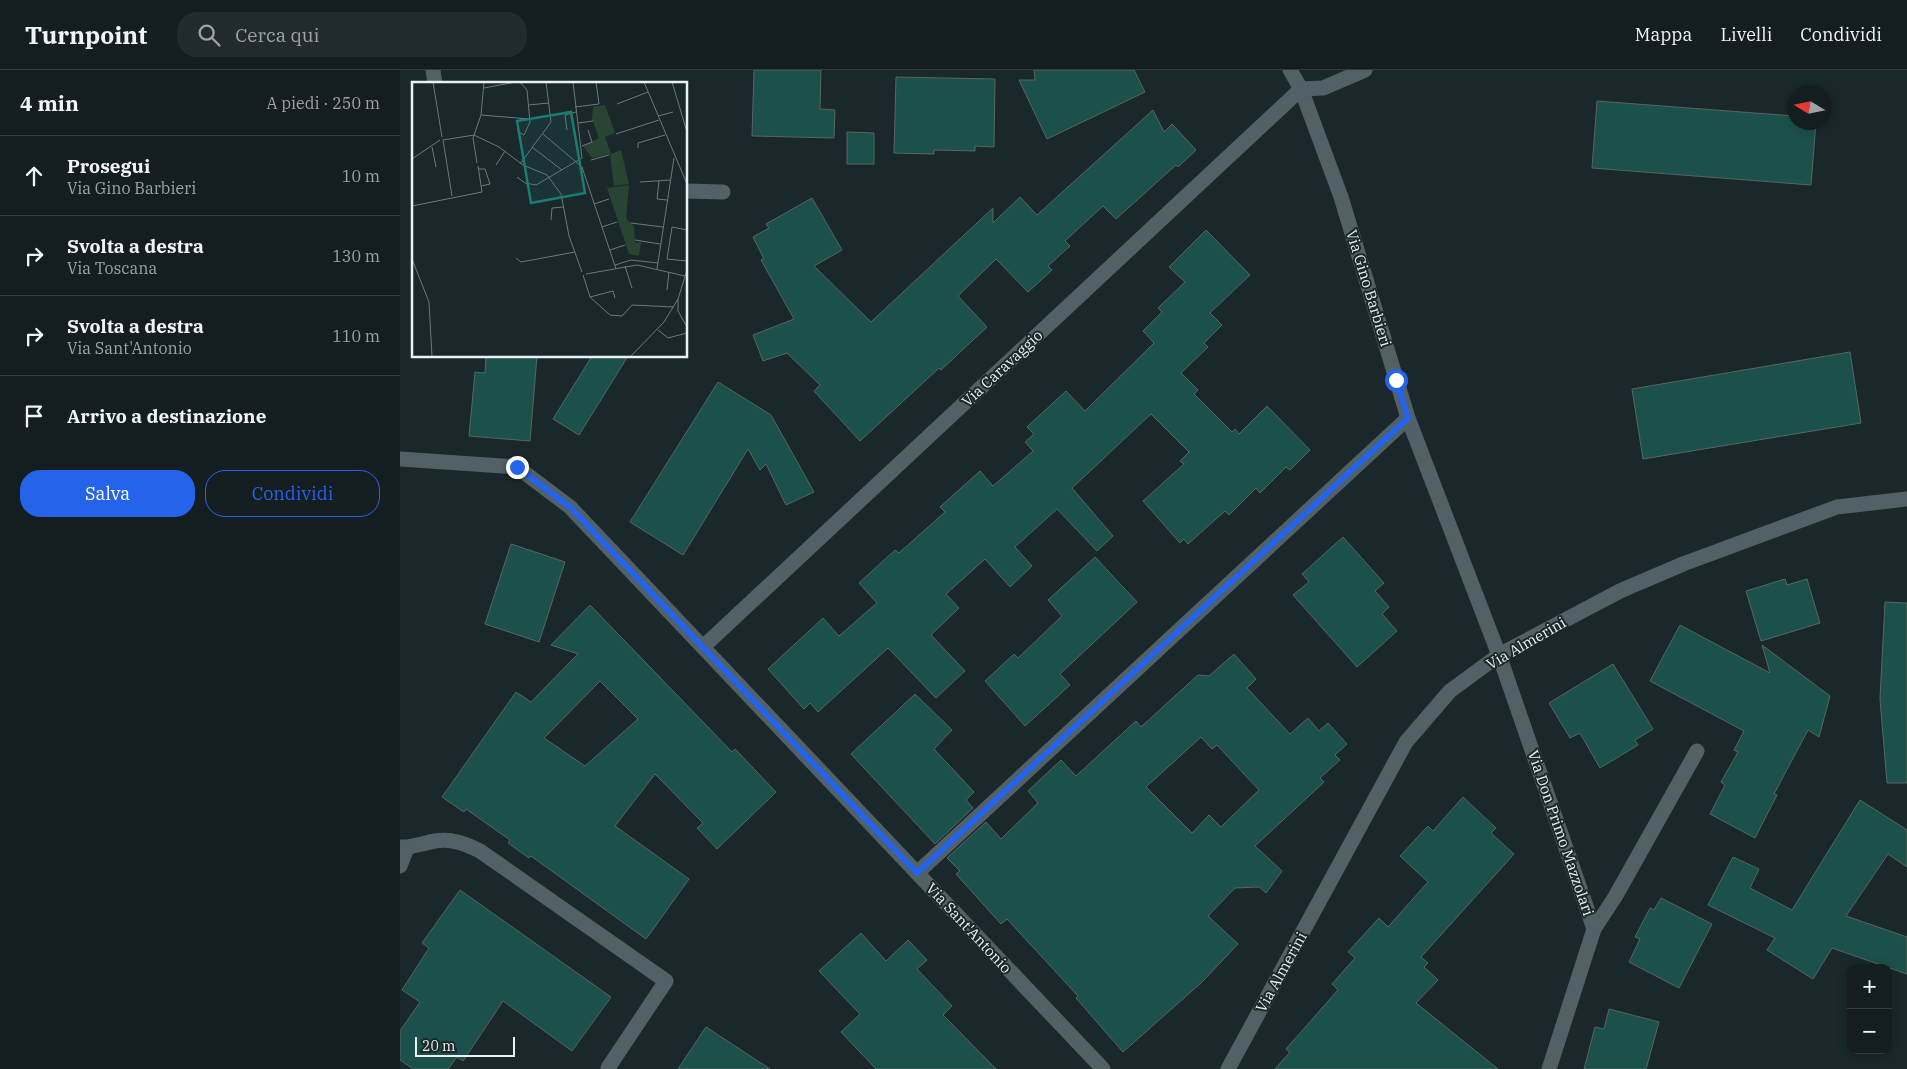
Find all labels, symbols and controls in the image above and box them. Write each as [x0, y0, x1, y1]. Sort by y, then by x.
search box [177, 12, 527, 57]
text: Turnpoint [25, 19, 147, 51]
icon: search [195, 21, 223, 49]
text: Cerca qui [235, 23, 320, 47]
text: Mappa [1635, 23, 1692, 46]
text: Livelli [1720, 23, 1772, 46]
text: Condividi [1800, 23, 1882, 46]
inset map [412, 82, 688, 358]
north arrow [1787, 85, 1832, 130]
text: 4 min [20, 89, 79, 117]
text: A piedi · 250 m [267, 93, 380, 113]
text: Prosegui [67, 154, 150, 178]
icon: ahead [20, 162, 48, 190]
text: 10 m [342, 166, 380, 186]
text: Via Gino Barbieri [67, 178, 196, 198]
street label: Via Gino Barbieri [1342, 227, 1396, 349]
text: Svolta a destra [67, 234, 204, 258]
icon: right [20, 242, 48, 270]
text: 130 m [332, 246, 380, 266]
text: Via Toscana [67, 258, 157, 278]
text: Svolta a destra [67, 314, 204, 338]
icon: right [20, 322, 48, 350]
text: 110 m [332, 326, 380, 346]
street label: Via Caravaggio [958, 326, 1046, 410]
text: Via Sant'Antonio [67, 338, 192, 358]
route start [1385, 369, 1408, 392]
icon: arrive [20, 402, 48, 430]
text: Arrivo a destinazione [67, 404, 266, 428]
route end [506, 456, 529, 479]
button: Salva [20, 470, 195, 517]
button: Condividi [205, 470, 380, 517]
street label: Via Almerini [1483, 612, 1569, 673]
street label: Via Don Primo Mazzolari [1524, 748, 1598, 919]
street label: Via Sant'Antonio [922, 879, 1016, 977]
street label: Via Almerini [1251, 928, 1311, 1015]
map controls [1847, 964, 1892, 1054]
button: + [1847, 964, 1892, 1009]
button: − [1847, 1009, 1892, 1054]
scale bar [415, 1034, 515, 1057]
text: 20 m [422, 1037, 455, 1055]

